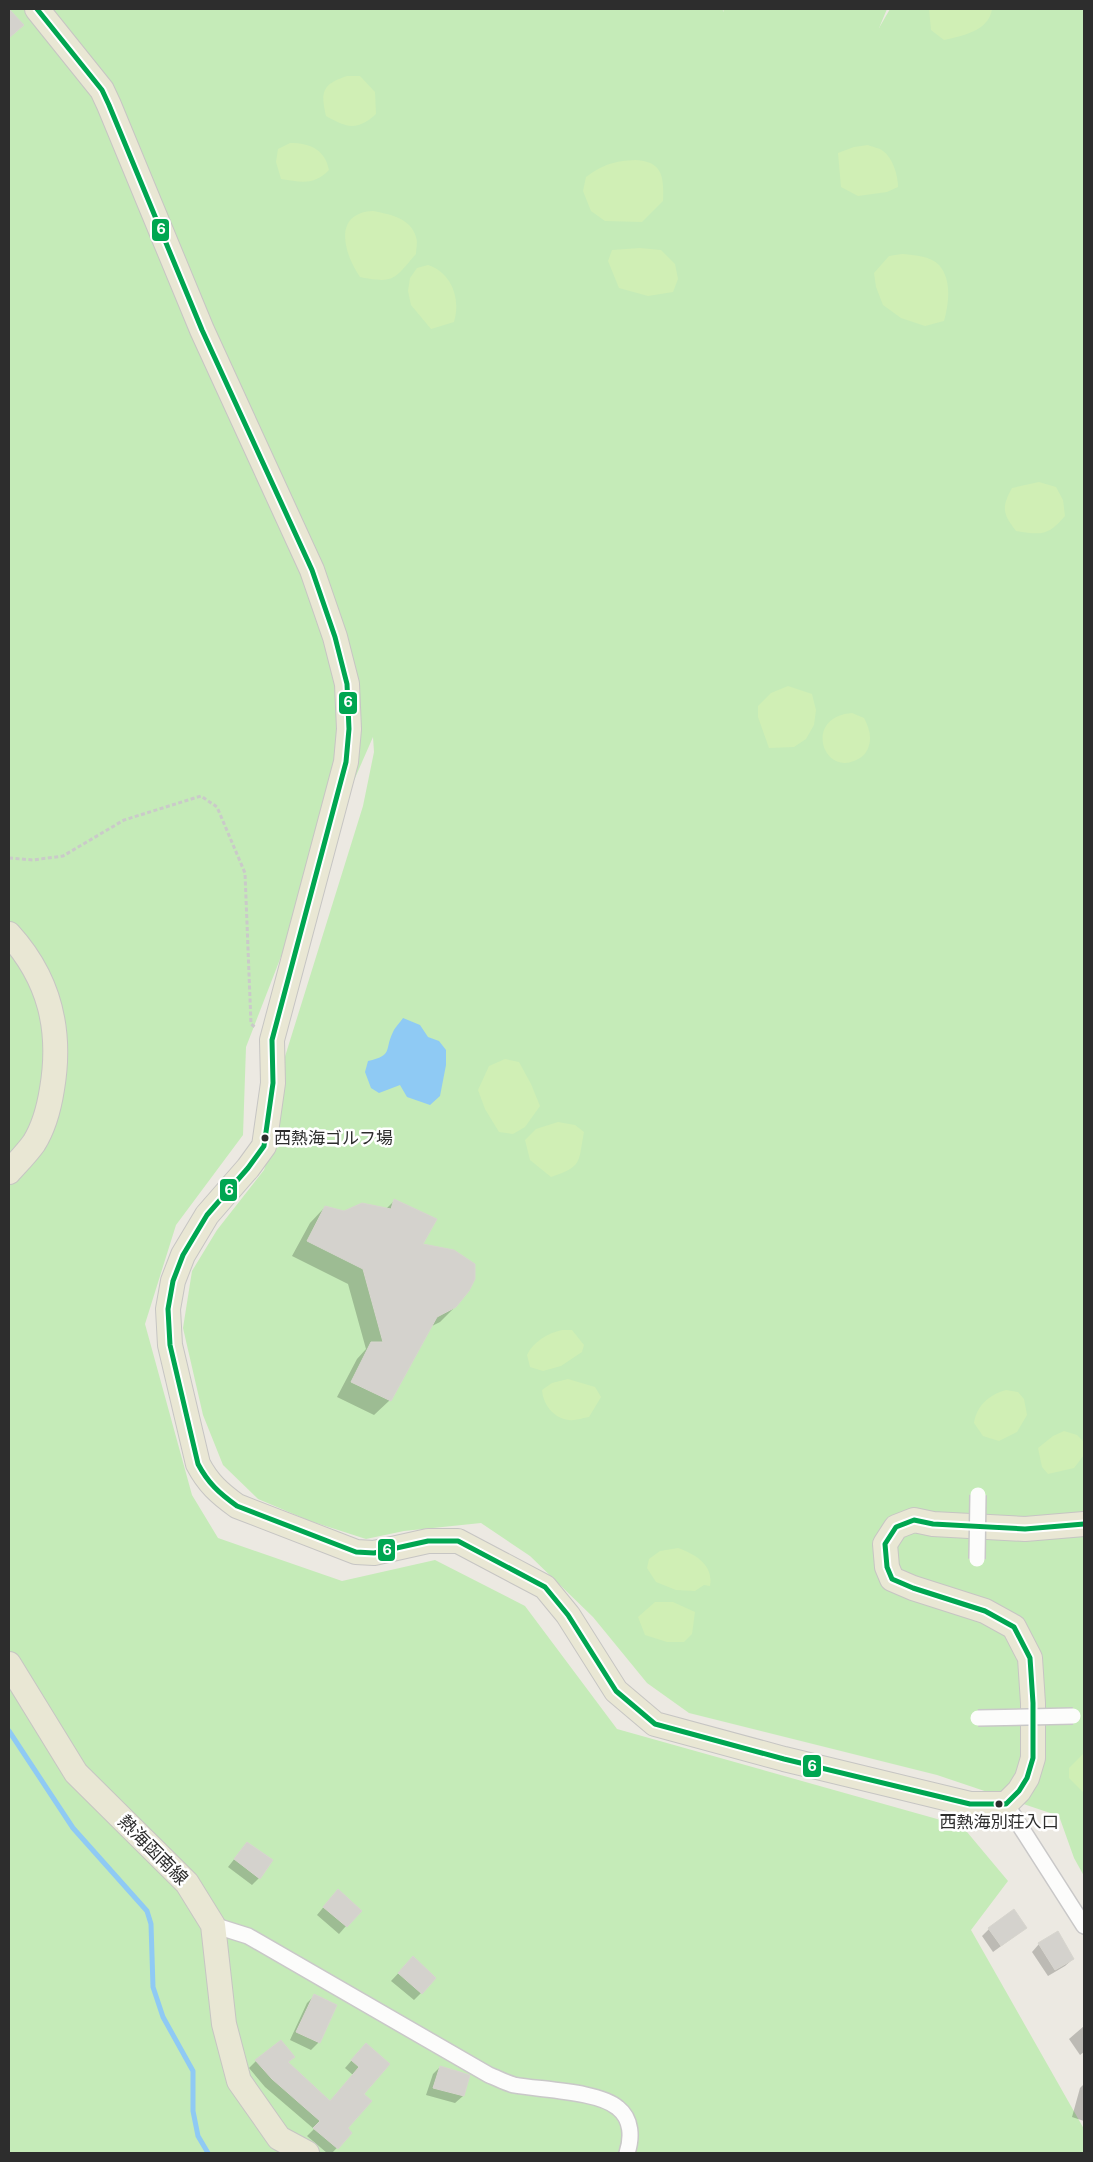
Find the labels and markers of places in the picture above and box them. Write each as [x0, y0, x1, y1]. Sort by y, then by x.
place label: 西熱海ゴルフ場 [274, 1128, 393, 1148]
marker: 西熱海ゴルフ場 [260, 1133, 270, 1143]
marker: 西熱海別荘入口 [994, 1799, 1004, 1809]
place label: 西熱海別荘入口 [940, 1812, 1059, 1832]

